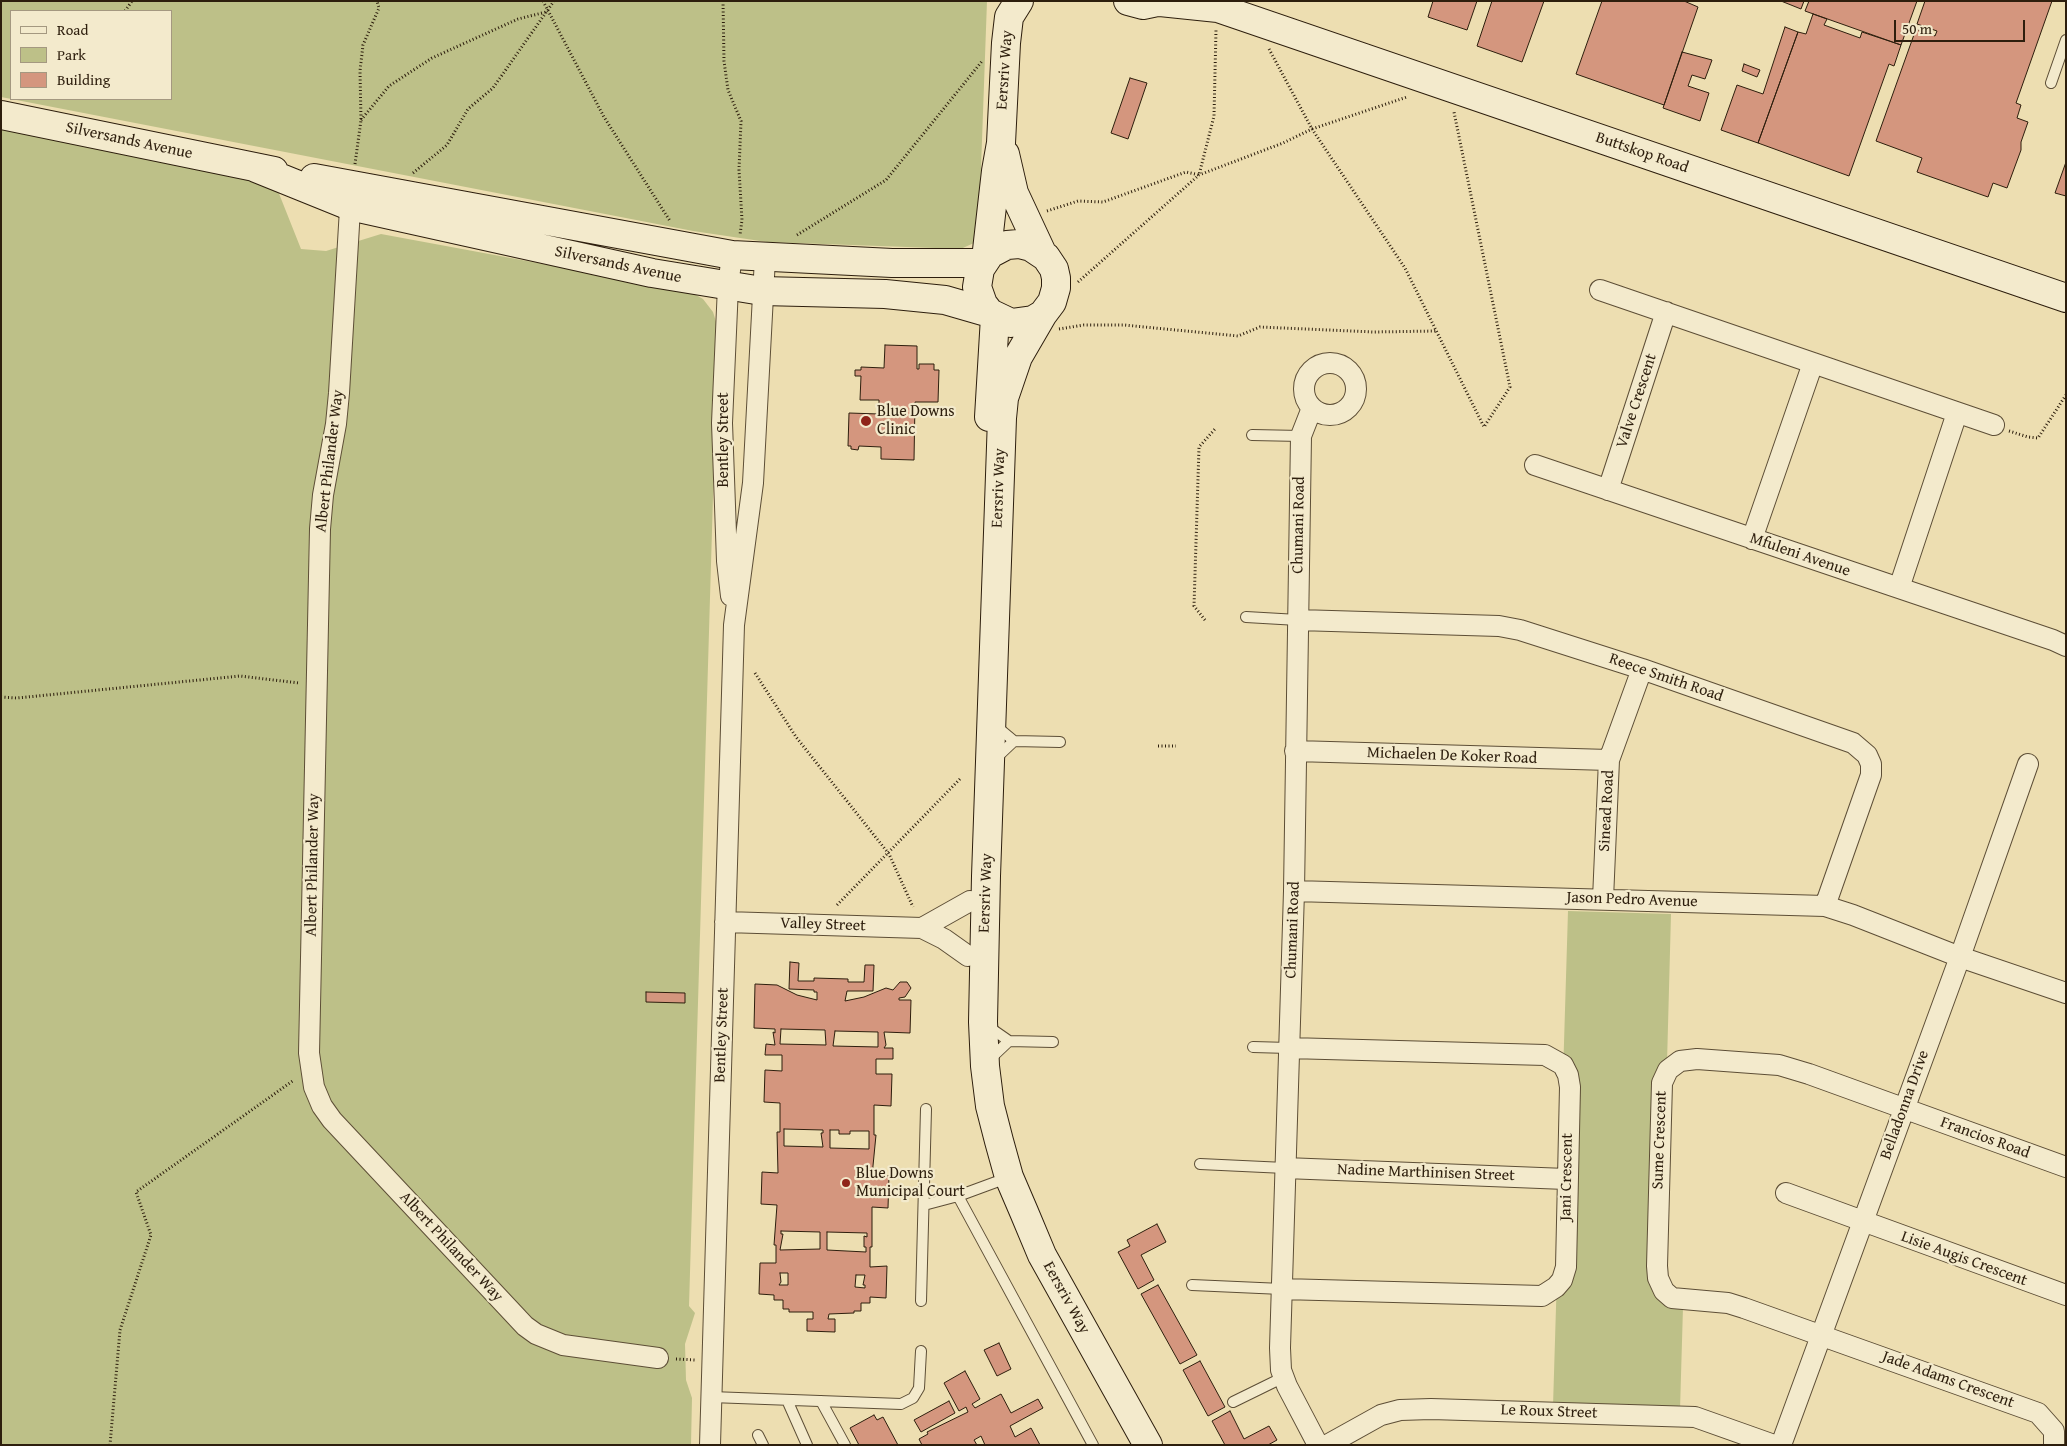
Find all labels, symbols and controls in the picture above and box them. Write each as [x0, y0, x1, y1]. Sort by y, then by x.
legend [10, 10, 172, 100]
scale bar [1897, 10, 2028, 42]
text: 50 m [1902, 18, 1932, 39]
text: Road [57, 19, 88, 40]
street label: Eersriv Way [993, 30, 1017, 110]
text: Park [57, 44, 86, 65]
text: Building [57, 69, 110, 90]
street label: Silversands Avenue [64, 118, 194, 164]
street label: Buttskop Road [1593, 128, 1691, 178]
street label: Silversands Avenue [553, 242, 683, 288]
street label: Valve Crescent [1613, 351, 1661, 451]
street label: Albert Philander Way [312, 389, 348, 533]
street label: Bentley Street [714, 392, 734, 488]
place label: Blue Downs Clinic [877, 402, 955, 440]
marker: Blue Downs Clinic [859, 414, 873, 428]
street label: Eersriv Way [988, 448, 1010, 528]
street label: Chumani Road [1289, 476, 1309, 574]
street label: Mfuleni Avenue [1747, 529, 1853, 581]
street label: Reece Smith Road [1606, 649, 1726, 707]
street label: Michaelen De Koker Road [1367, 743, 1537, 769]
street label: Sinead Road [1595, 770, 1619, 852]
street label: Albert Philander Way [302, 793, 324, 937]
street label: Eersriv Way [975, 853, 997, 933]
street label: Chumani Road [1282, 881, 1304, 979]
street label: Jason Pedro Avenue [1566, 888, 1698, 912]
street label: Valley Street [780, 914, 866, 936]
street label: Bentley Street [711, 987, 733, 1083]
street label: Belladonna Drive [1876, 1048, 1934, 1162]
street label: Sume Crescent [1649, 1090, 1671, 1190]
street label: Francios Road [1938, 1113, 2032, 1163]
street label: Jani Crescent [1557, 1133, 1577, 1221]
street label: Nadine Marthinisen Street [1337, 1160, 1515, 1186]
place label: Blue Downs Municipal Court [856, 1164, 965, 1202]
marker: Blue Downs Municipal Court [840, 1177, 852, 1189]
street label: Albert Philander Way [395, 1188, 507, 1306]
street label: Lisie Augis Crescent [1898, 1227, 2030, 1291]
street label: Eersriv Way [1038, 1259, 1094, 1337]
street label: Jade Adams Crescent [1879, 1347, 2017, 1413]
street label: Le Roux Street [1500, 1401, 1598, 1423]

